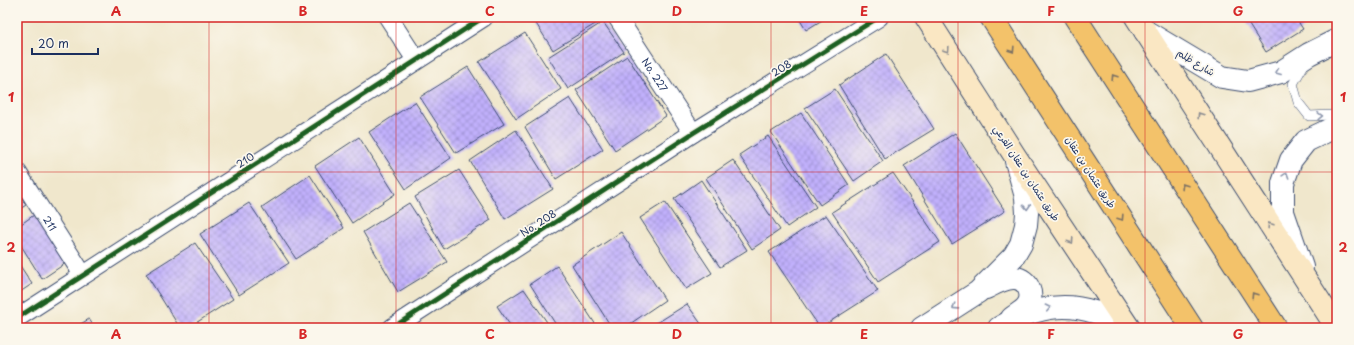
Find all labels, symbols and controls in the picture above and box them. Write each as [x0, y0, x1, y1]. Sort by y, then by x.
text: A [111, 1, 121, 20]
text: B [299, 1, 308, 20]
text: C [485, 1, 495, 20]
text: D [672, 1, 682, 20]
text: E [860, 1, 868, 20]
text: F [1047, 1, 1055, 20]
text: G [1233, 1, 1243, 20]
scale bar [32, 30, 98, 56]
text: 20 m [38, 34, 69, 52]
street label: شارع ظلم [1174, 44, 1218, 80]
one-way arrow [942, 46, 950, 53]
one-way arrow [1007, 46, 1015, 53]
street label: No. 227 [639, 54, 672, 95]
street label: 208 [768, 56, 794, 79]
one-way arrow [1275, 67, 1282, 76]
one-way arrow [1111, 74, 1118, 81]
text: 1 [8, 87, 14, 106]
text: 1 [1340, 87, 1346, 106]
one-way arrow [1197, 112, 1205, 119]
one-way arrow [1317, 112, 1323, 120]
street label: طريق عثمان بن عفان الفرعي [988, 122, 1064, 225]
street label: طريق عثمان بن عفان [1062, 133, 1120, 211]
street label: 210 [233, 148, 257, 171]
one-way arrow [1281, 171, 1290, 178]
one-way arrow [1181, 183, 1189, 190]
one-way arrow [1022, 204, 1031, 210]
street label: No. 208 [517, 205, 559, 240]
street label: 211 [40, 213, 61, 234]
one-way arrow [1116, 214, 1123, 221]
one-way arrow [1268, 222, 1275, 229]
text: 2 [6, 237, 16, 256]
one-way arrow [1066, 237, 1074, 244]
text: 2 [1338, 237, 1348, 256]
one-way arrow [1252, 292, 1259, 299]
one-way arrow [952, 302, 959, 310]
one-way arrow [1045, 304, 1051, 313]
text: A [111, 324, 121, 343]
text: B [299, 324, 308, 343]
text: C [485, 324, 495, 343]
text: D [672, 324, 682, 343]
text: E [860, 324, 868, 343]
text: F [1047, 324, 1055, 343]
text: G [1233, 324, 1243, 343]

